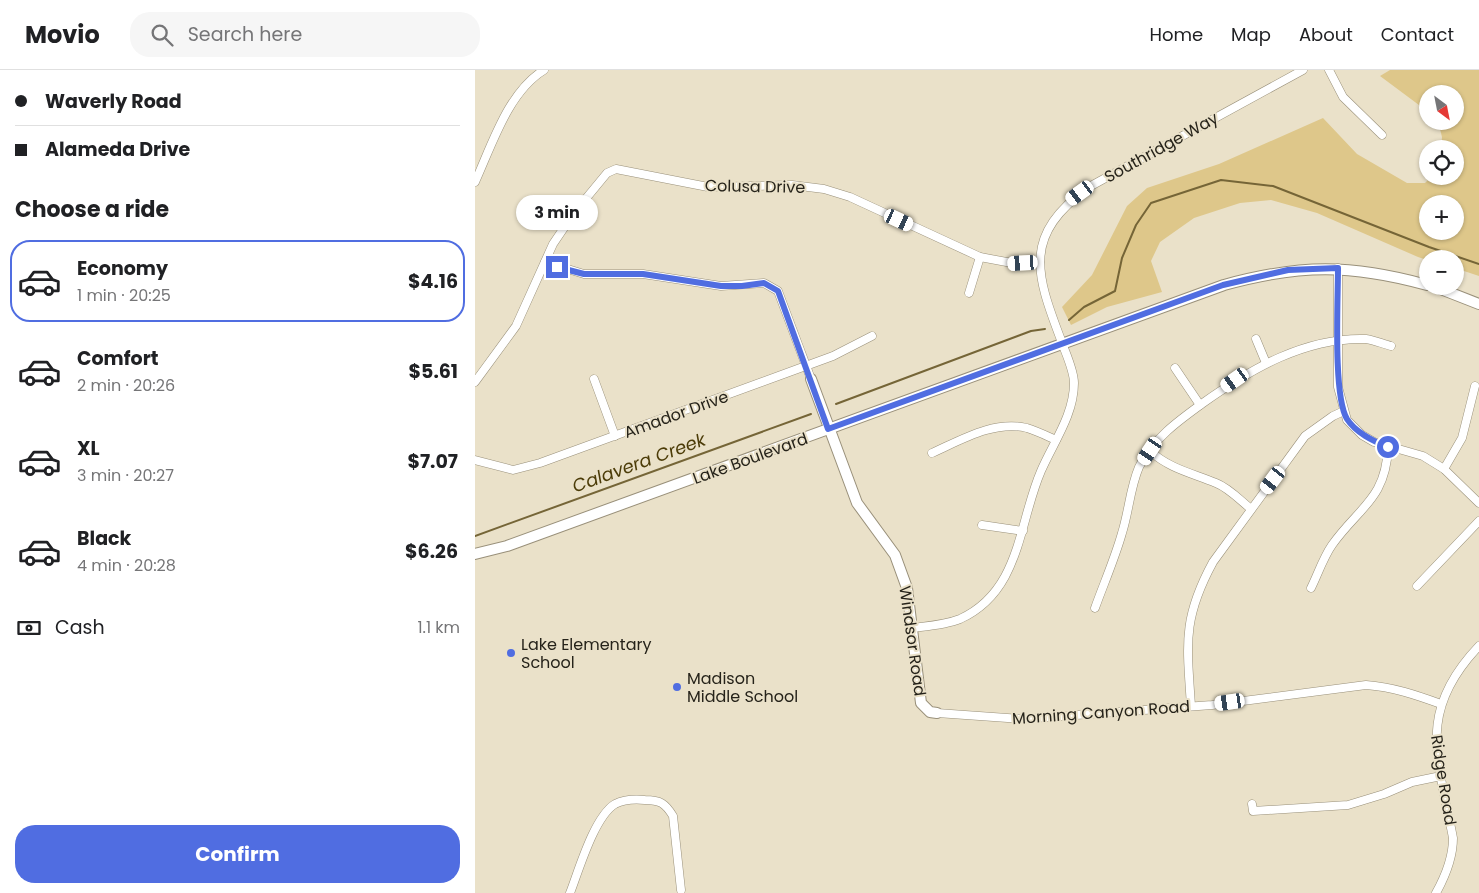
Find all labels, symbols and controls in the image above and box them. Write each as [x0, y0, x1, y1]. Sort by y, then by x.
search box [130, 12, 480, 57]
text: Movio [25, 18, 100, 51]
icon: search [148, 21, 176, 49]
text: Search here [188, 21, 302, 48]
text: Home [1149, 22, 1203, 47]
text: Map [1231, 22, 1271, 47]
text: About [1299, 22, 1353, 47]
text: Contact [1381, 22, 1454, 47]
north arrow [1419, 85, 1464, 130]
map controls [1419, 85, 1464, 295]
text: Waverly Road [45, 88, 182, 115]
street label: Southridge Way [1100, 107, 1222, 188]
text: Alameda Drive [45, 136, 190, 163]
button: locate [1419, 140, 1464, 185]
street label: Colusa Drive [705, 174, 805, 199]
car [1063, 178, 1096, 208]
text: Choose a ride [15, 194, 169, 225]
callout: 3 min [516, 194, 598, 230]
button: + [1419, 195, 1464, 240]
text: 3 min [534, 201, 580, 224]
car [882, 207, 915, 233]
button: − [1419, 250, 1464, 295]
text: Economy [77, 255, 168, 282]
car [1007, 255, 1038, 271]
route end [546, 256, 568, 278]
icon: car [17, 259, 62, 304]
text: $4.16 [408, 268, 458, 295]
text: 1 min · 20:25 [77, 284, 171, 307]
text: Comfort [77, 345, 159, 372]
icon: car [17, 349, 62, 394]
text: $5.61 [409, 358, 458, 385]
car [1218, 365, 1251, 395]
text: 2 min · 20:26 [77, 374, 175, 397]
street label: Amador Drive [621, 385, 732, 444]
water label: Calavera Creek [569, 427, 710, 498]
street label: Lake Boulevard [689, 427, 811, 490]
car [1135, 434, 1164, 468]
text: XL [77, 435, 100, 462]
route start [1377, 436, 1399, 458]
icon: car [17, 439, 62, 484]
text: $7.07 [407, 448, 458, 475]
text: 3 min · 20:27 [77, 464, 174, 487]
car [1257, 464, 1288, 496]
text: Black [77, 525, 131, 552]
icon: car [17, 529, 62, 574]
text: $6.26 [405, 538, 458, 565]
text: 4 min · 20:28 [77, 554, 176, 577]
street label: Windsor Road [893, 584, 932, 698]
icon: cash [15, 614, 43, 642]
text: Cash [55, 614, 105, 641]
text: 1.1 km [417, 616, 460, 639]
place label: Lake Elementary School [521, 633, 651, 674]
marker: Lake Elementary School [505, 647, 517, 659]
place label: Madison Middle School [687, 667, 798, 708]
marker: Madison Middle School [671, 681, 683, 693]
car [1214, 692, 1245, 712]
street label: Morning Canyon Road [1011, 695, 1191, 730]
street label: Ridge Road [1425, 733, 1462, 827]
button: Confirm [15, 825, 460, 883]

